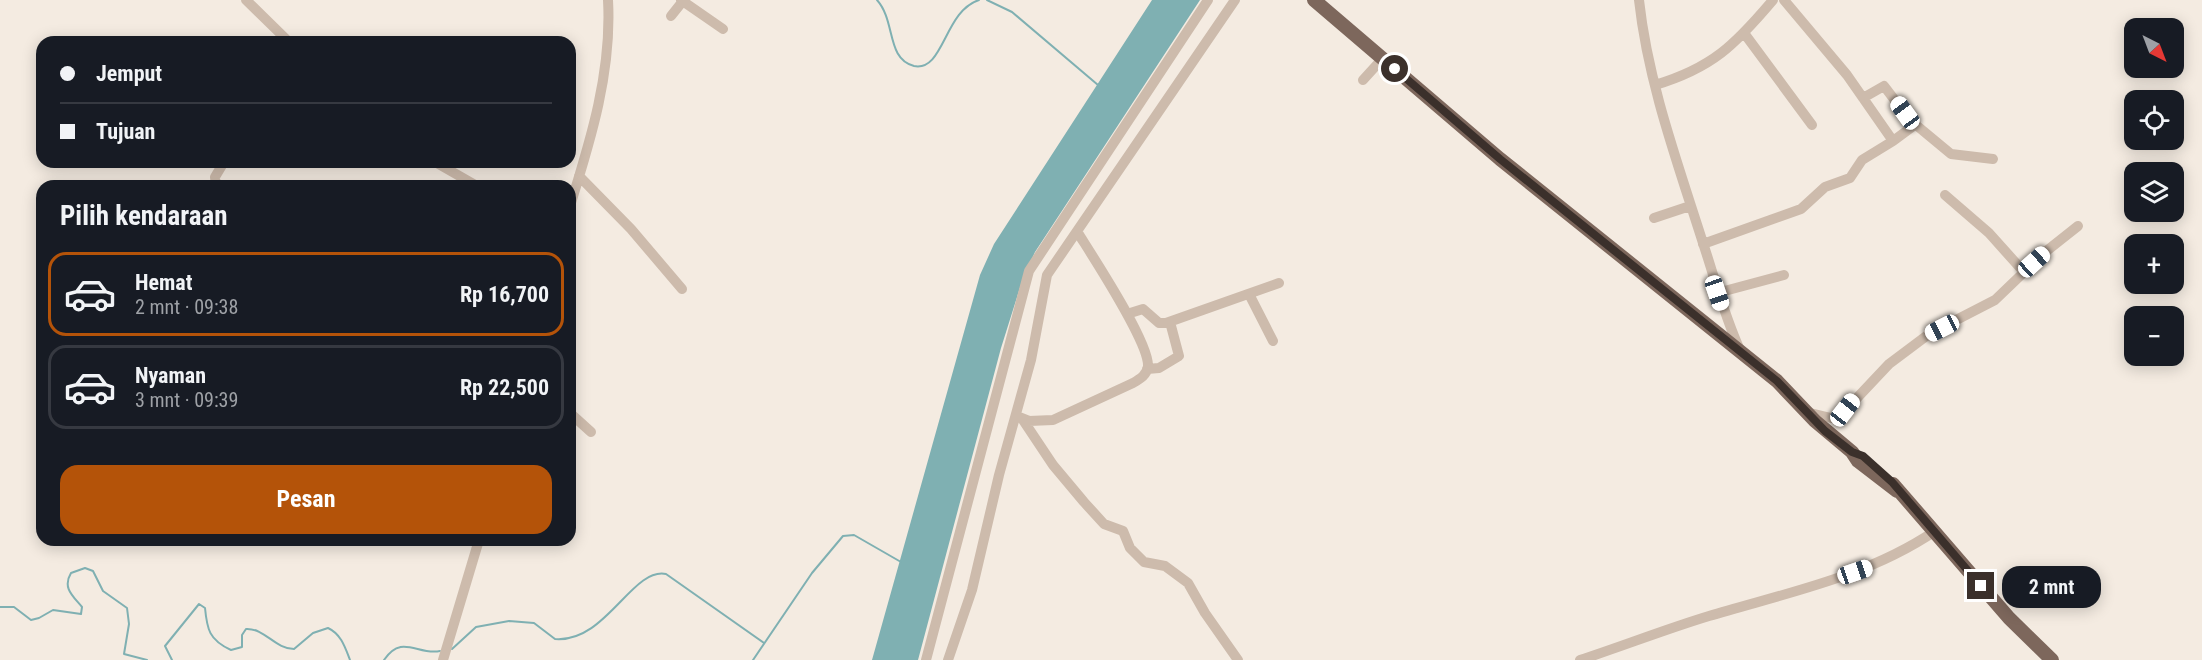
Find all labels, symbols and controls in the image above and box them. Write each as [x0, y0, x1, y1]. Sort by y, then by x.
north arrow [2124, 18, 2184, 78]
map controls [2124, 18, 2184, 366]
route start [1381, 55, 1408, 82]
text: Jemput [96, 61, 162, 86]
button: locate [2124, 90, 2184, 150]
car [1887, 93, 1923, 133]
text: Tujuan [96, 119, 155, 144]
button: layers [2124, 162, 2184, 222]
text: Pilih kendaraan [60, 200, 228, 232]
button: + [2124, 234, 2184, 294]
car [2015, 243, 2053, 281]
icon: car [63, 267, 117, 321]
text: Hemat [135, 270, 192, 295]
car [1703, 273, 1731, 313]
text: Rp 16,700 [460, 282, 549, 307]
text: 2 mnt · 09:38 [135, 295, 238, 319]
button: − [2124, 306, 2184, 366]
car [1922, 312, 1962, 344]
icon: car [63, 360, 117, 414]
text: Nyaman [135, 363, 206, 388]
text: Rp 22,500 [460, 375, 549, 400]
text: 3 mnt · 09:39 [135, 388, 238, 412]
car [1827, 390, 1863, 430]
button: Pesan [60, 465, 552, 534]
car [1835, 558, 1875, 586]
callout: 2 mnt [2002, 565, 2101, 607]
route end [1967, 572, 1994, 599]
text: 2 mnt [2029, 575, 2074, 599]

